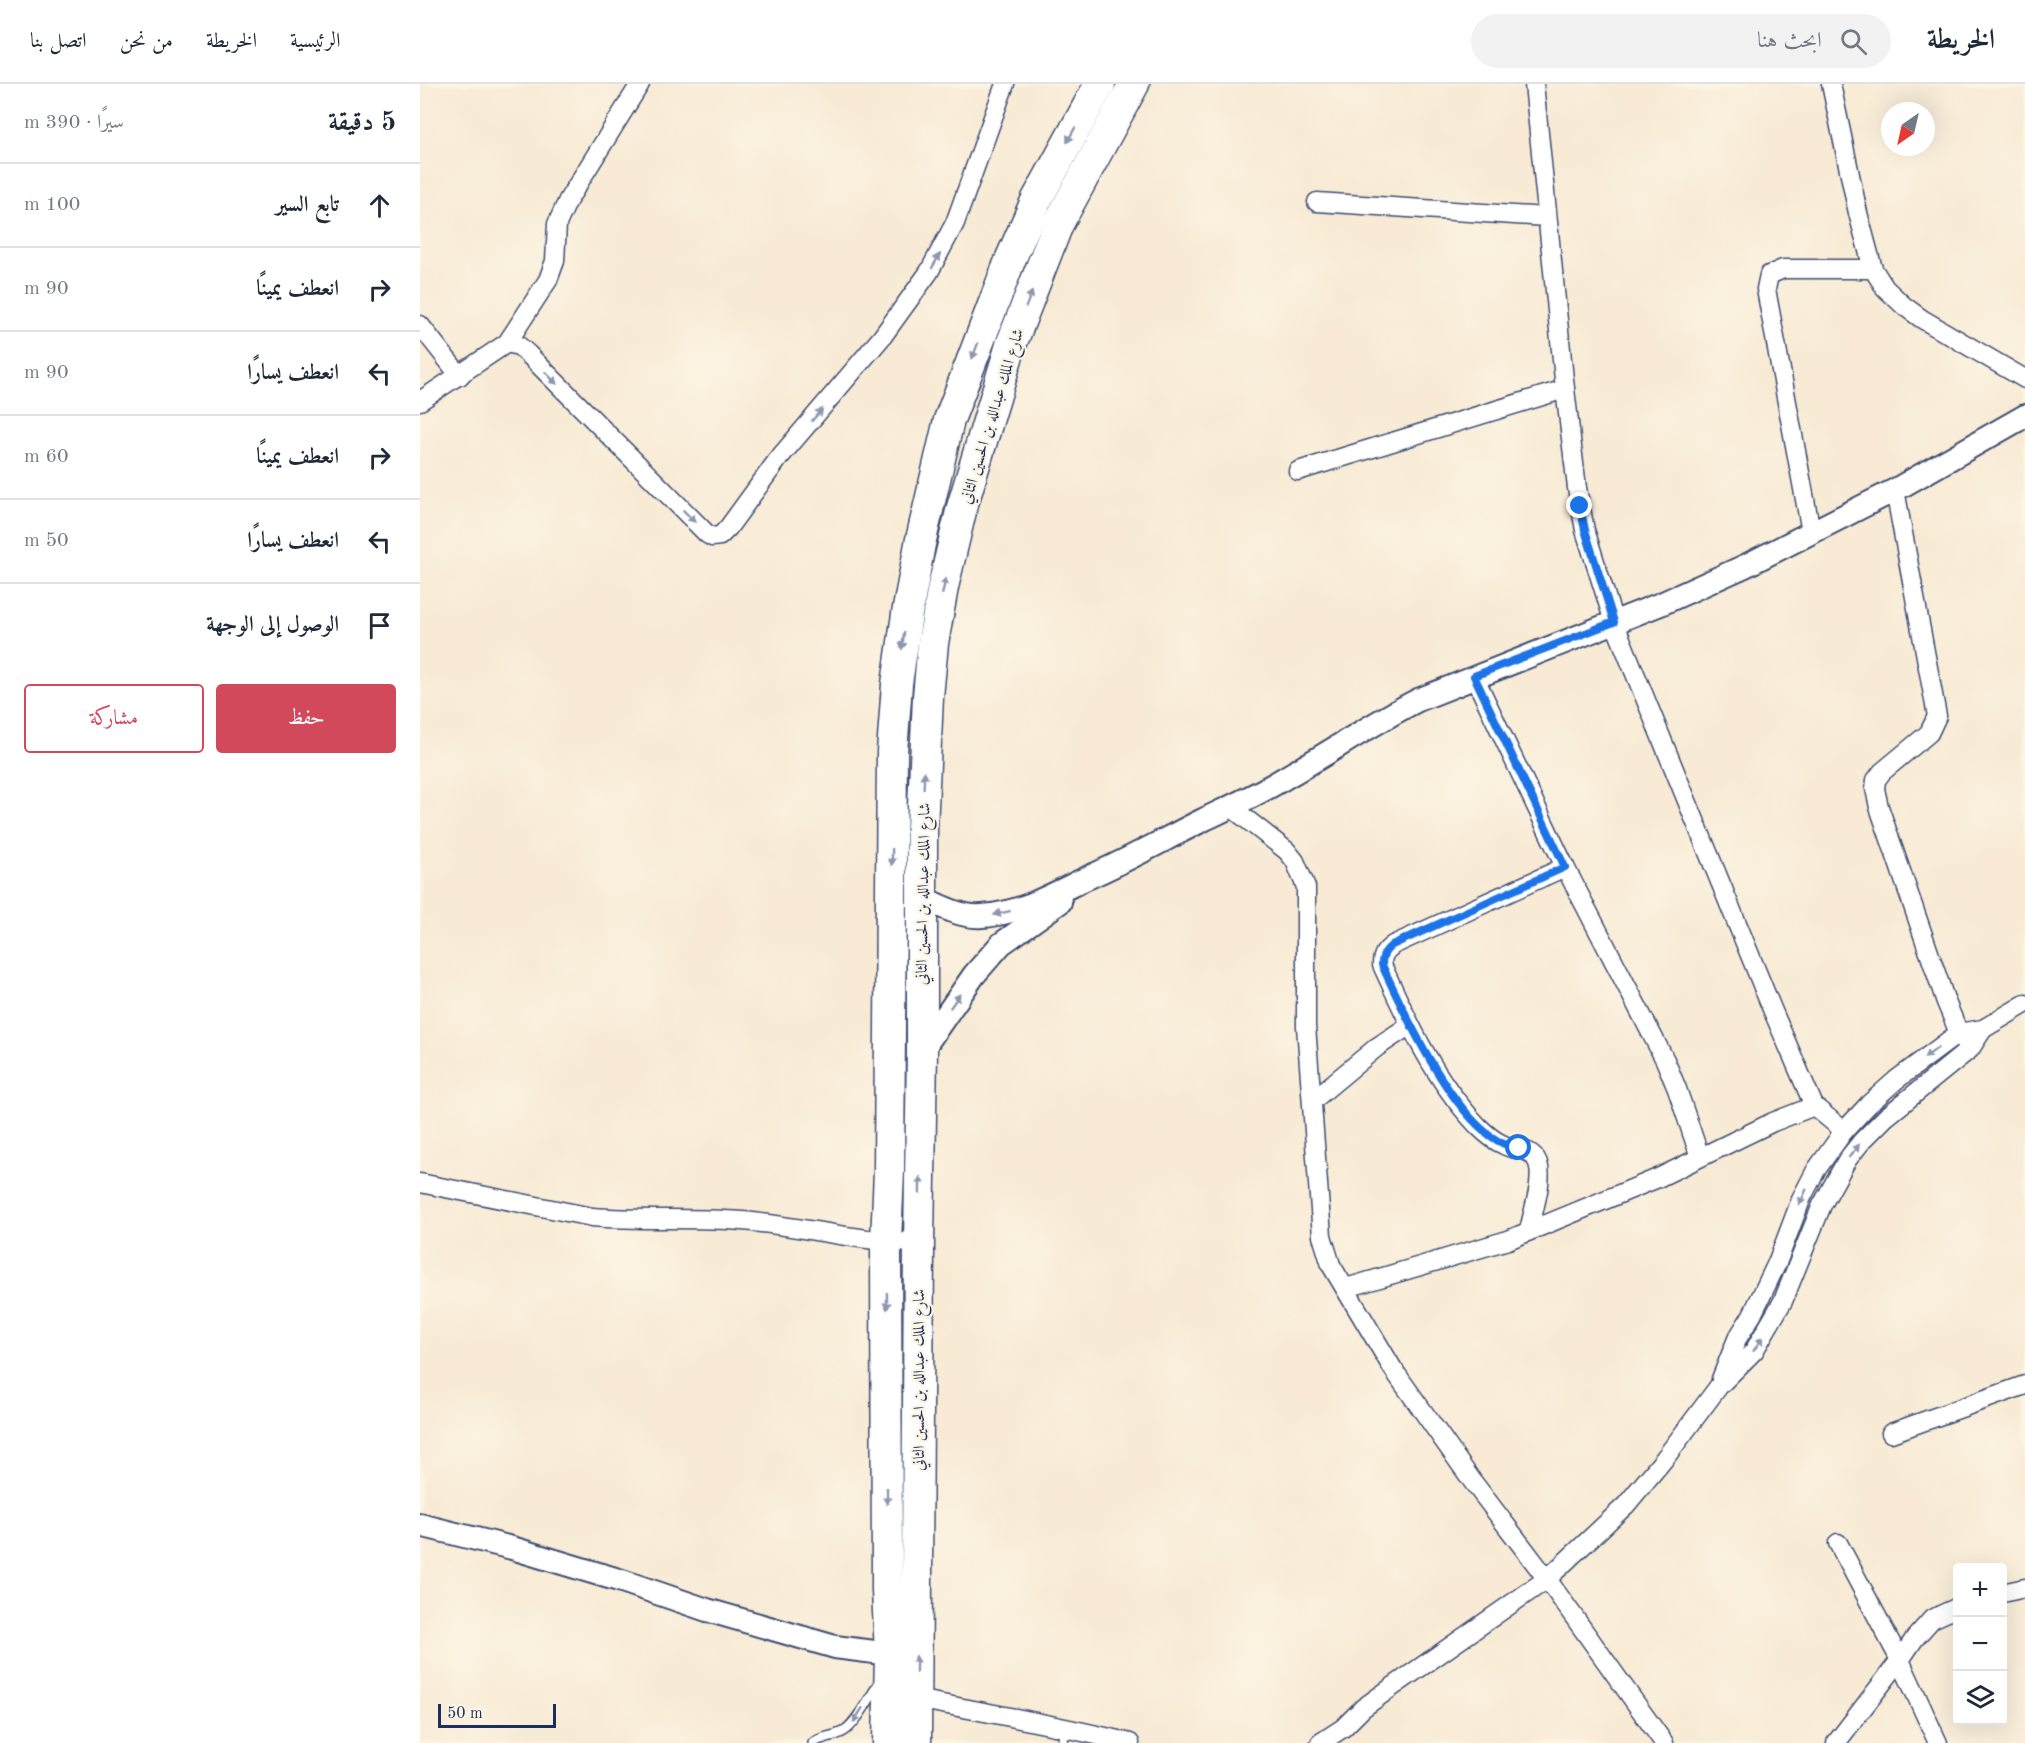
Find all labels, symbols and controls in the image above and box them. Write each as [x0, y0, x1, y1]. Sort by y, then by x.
search box [1471, 14, 1891, 68]
icon: search [1837, 25, 1870, 58]
text: الخريطة [1927, 27, 1995, 55]
text: ابحث هنا [1757, 30, 1822, 52]
text: اتصل بنا [30, 31, 87, 52]
text: من نحن [120, 31, 173, 52]
text: الخريطة [206, 31, 257, 52]
text: الرئيسية [290, 31, 341, 52]
north arrow [1881, 102, 1935, 156]
text: 5 دقيقة [328, 110, 396, 136]
text: سيرًا · 390 m [24, 113, 124, 133]
one-way arrow [1066, 127, 1076, 144]
icon: ahead [363, 189, 396, 222]
text: تابع السير [275, 194, 339, 216]
text: 100 m [24, 195, 80, 215]
one-way arrow [930, 253, 941, 269]
icon: right [363, 273, 396, 306]
text: انعطف يمينًا [256, 278, 339, 300]
text: 90 m [24, 279, 69, 299]
one-way arrow [1025, 290, 1034, 308]
street label: شارع الملك عبدالله بن الحسين الثاني [959, 327, 1031, 507]
one-way arrow [970, 342, 979, 360]
icon: left [363, 357, 396, 390]
text: انعطف يسارًا [247, 362, 339, 384]
text: 90 m [24, 363, 69, 383]
one-way arrow [544, 370, 558, 384]
one-way arrow [810, 407, 823, 423]
icon: right [363, 441, 396, 474]
text: انعطف يمينًا [256, 446, 339, 468]
text: 60 m [24, 447, 69, 467]
route end [1566, 492, 1592, 518]
one-way arrow [681, 509, 695, 523]
icon: left [363, 525, 396, 558]
text: انعطف يسارًا [247, 530, 339, 552]
text: 50 m [24, 531, 69, 551]
one-way arrow [940, 576, 949, 595]
icon: arrive [363, 609, 396, 642]
text: الوصول إلى الوجهة [206, 614, 339, 636]
one-way arrow [898, 632, 908, 651]
button: مشاركة [24, 684, 204, 753]
button: حفظ [216, 684, 396, 753]
one-way arrow [919, 770, 929, 789]
street label: شارع الملك عبدالله بن الحسين الثاني [914, 803, 938, 985]
one-way arrow [888, 847, 897, 866]
one-way arrow [993, 909, 1011, 919]
one-way arrow [949, 994, 961, 1010]
one-way arrow [1924, 1047, 1939, 1059]
route start [1505, 1134, 1531, 1160]
one-way arrow [1848, 1143, 1861, 1159]
one-way arrow [915, 1175, 925, 1194]
one-way arrow [1798, 1188, 1808, 1206]
street label: شارع الملك عبدالله بن الحسين الثاني [912, 1289, 932, 1471]
one-way arrow [882, 1291, 892, 1310]
one-way arrow [1753, 1335, 1764, 1352]
one-way arrow [882, 1486, 892, 1505]
map controls [1953, 1563, 2007, 1725]
button: + [1953, 1563, 2007, 1617]
button: − [1953, 1617, 2007, 1671]
one-way arrow [911, 1654, 921, 1673]
button: layers [1953, 1671, 2007, 1725]
scale bar [438, 1701, 556, 1728]
text: 50 m [447, 1706, 483, 1722]
one-way arrow [853, 1706, 864, 1723]

